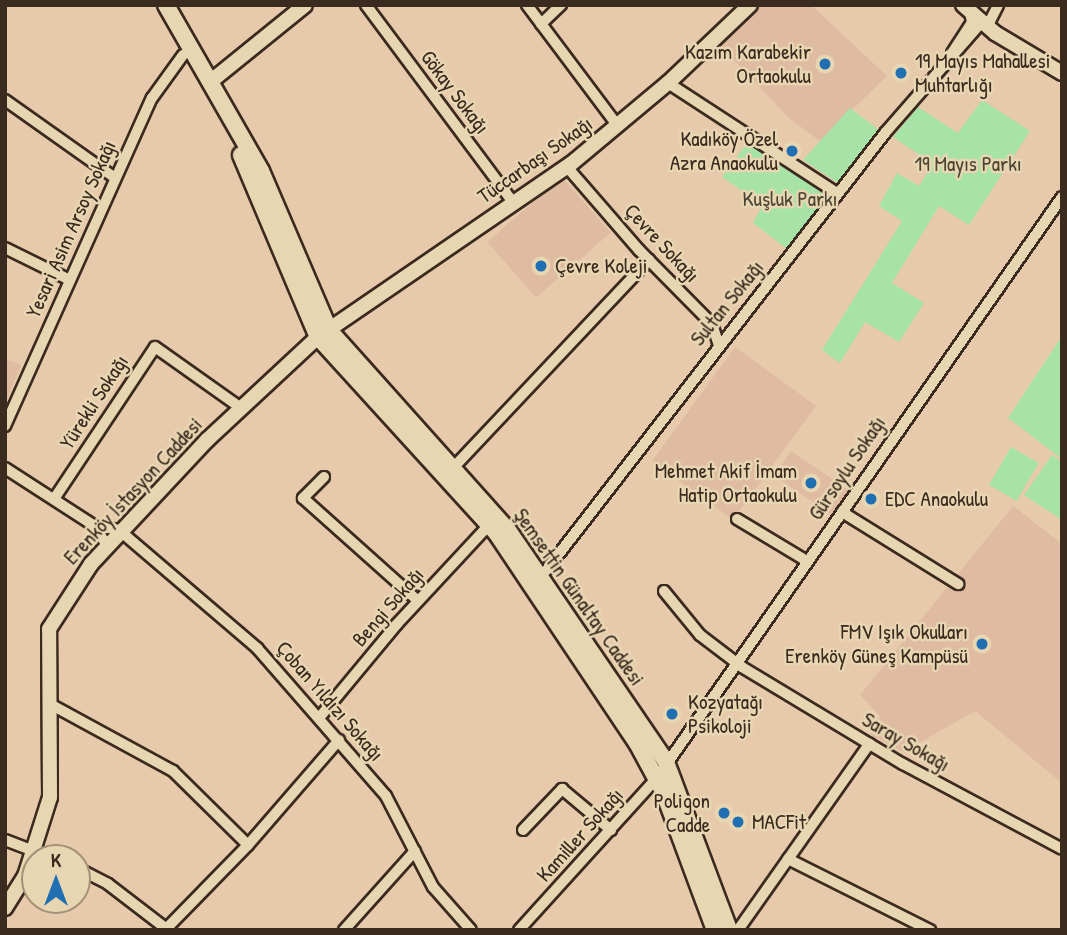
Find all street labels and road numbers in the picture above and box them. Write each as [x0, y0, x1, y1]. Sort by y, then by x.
street label: Gökay Sokağı [415, 45, 495, 139]
street label: Tüccarbaşı Sokağı [473, 111, 597, 209]
street label: Yesari Asim Arsoy Sokağı [21, 136, 121, 322]
street label: Çevre Sokağı [619, 198, 705, 288]
street label: Sultan Sokağı [685, 255, 769, 351]
street label: Yürekli Sokağı [54, 350, 134, 454]
street label: Gürsoylu Sokağı [803, 411, 891, 525]
street label: Erenköy İstasyon Caddesi [58, 412, 208, 570]
street label: Şemsettin Günaltay Caddesi [508, 504, 650, 690]
street label: Bengi Sokağı [347, 562, 429, 652]
street label: Çoban Yıldızı Sokağı [271, 636, 389, 766]
street label: Saray Sokağı [858, 707, 954, 777]
street label: Kamiller Sokağı [531, 783, 629, 887]

